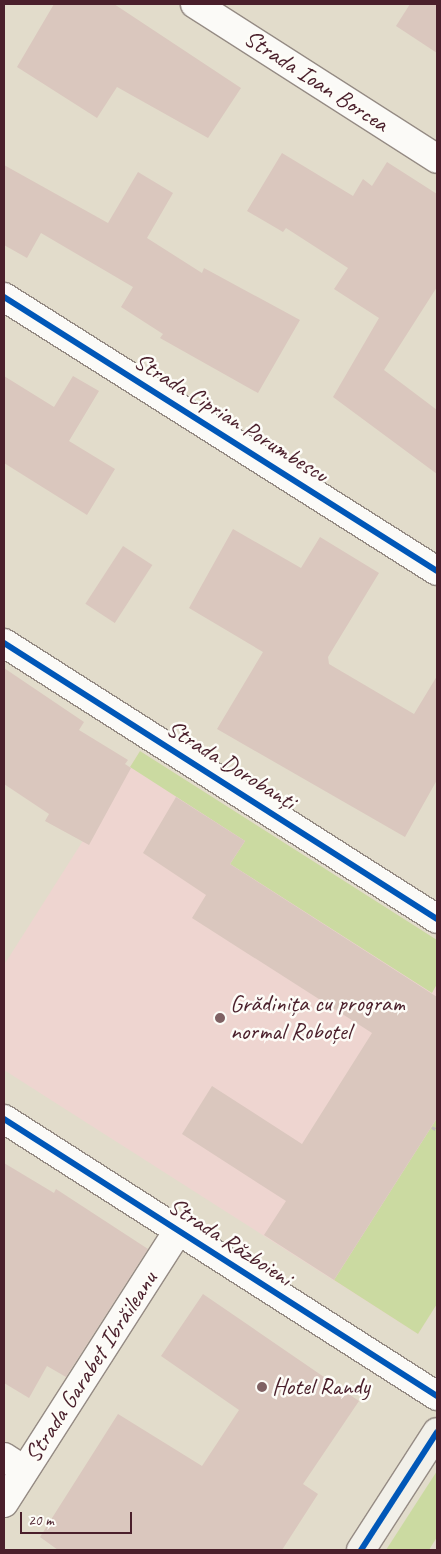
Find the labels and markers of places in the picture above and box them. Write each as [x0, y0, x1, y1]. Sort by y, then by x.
place label: Grădinița cu program normal Roboțel [230, 990, 405, 1046]
marker: Grădinița cu program normal Roboțel [214, 1012, 226, 1024]
place label: Hotel Randy [272, 1373, 371, 1401]
marker: Hotel Randy [256, 1381, 268, 1393]

